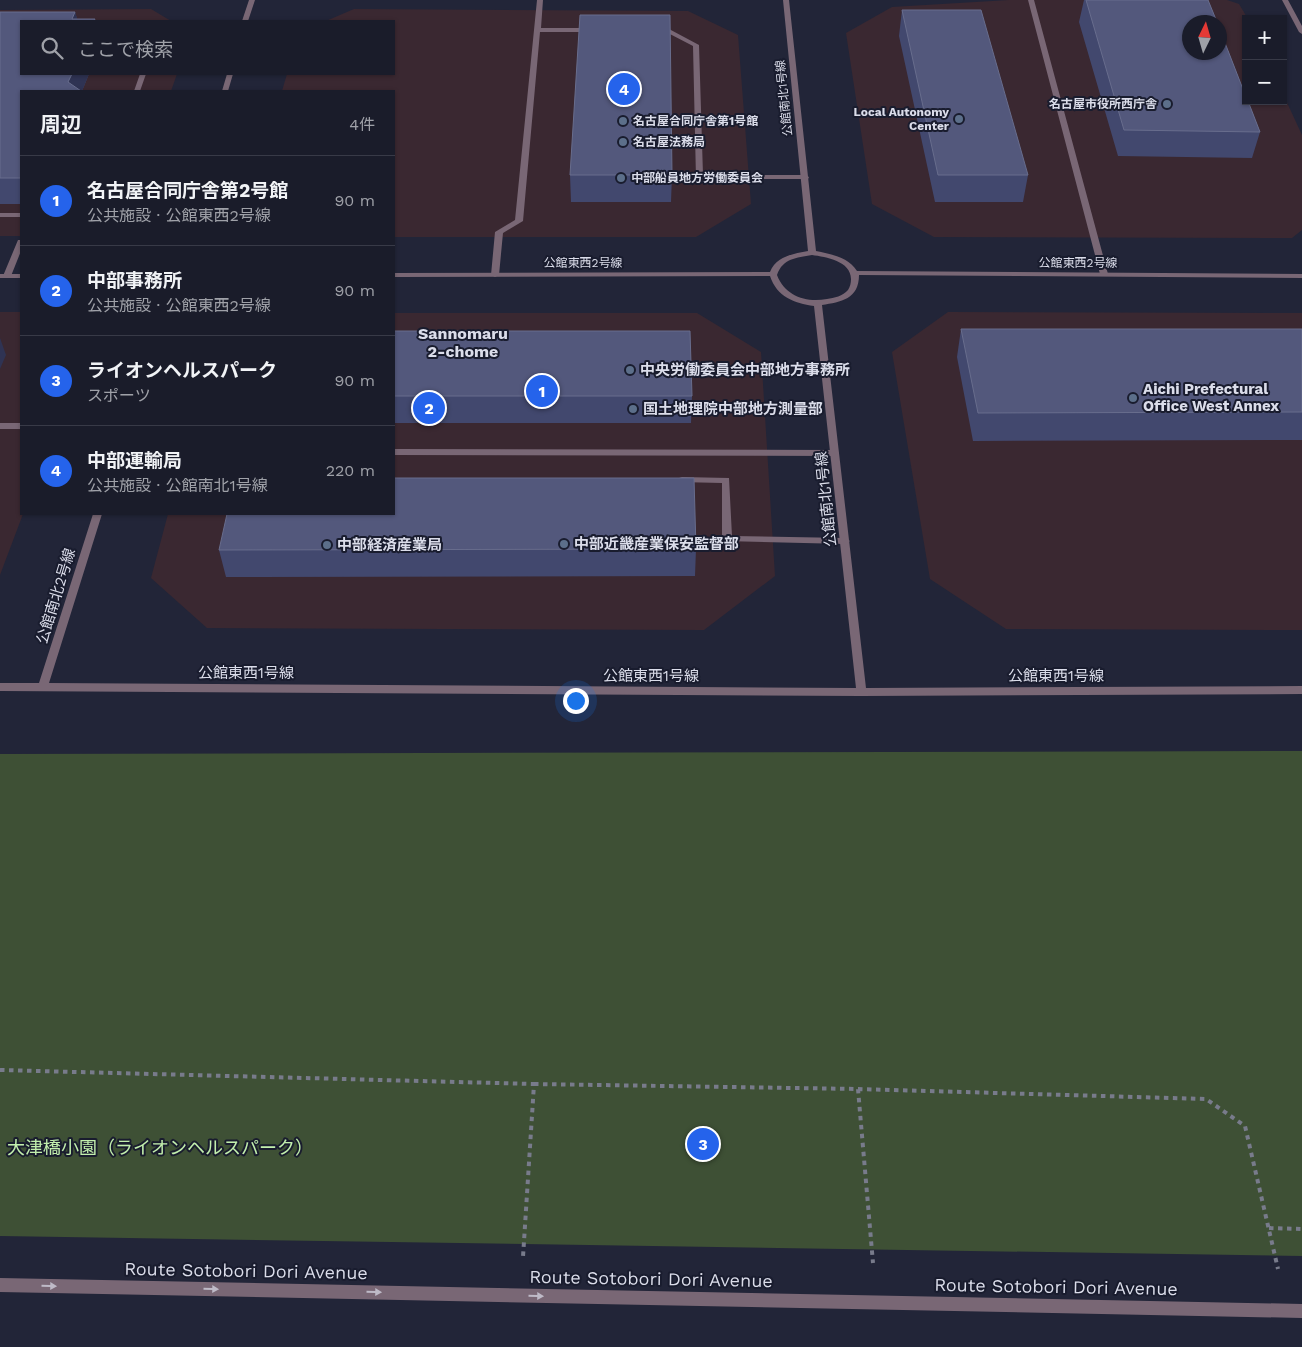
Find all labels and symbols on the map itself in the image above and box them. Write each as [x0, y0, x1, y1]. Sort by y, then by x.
north arrow [1182, 15, 1227, 60]
street label: 公館南北1号線 [773, 59, 795, 137]
pin: 4 [608, 70, 640, 108]
place label: 名古屋市役所西庁舎 [1049, 97, 1157, 111]
marker: 名古屋市役所西庁舎 [1161, 98, 1173, 110]
place label: Local Autonomy Center [854, 105, 950, 133]
marker: Local Autonomy Center [953, 113, 965, 125]
place label: 名古屋合同庁舎第1号館 [633, 114, 758, 128]
marker: 名古屋合同庁舎第1号館 [617, 115, 629, 127]
place label: 名古屋法務局 [633, 135, 705, 149]
marker: 名古屋法務局 [617, 136, 629, 148]
place label: 中部船員地方労働委員会 [631, 171, 763, 185]
marker: 中部船員地方労働委員会 [615, 172, 627, 184]
street label: 公館東西2号線 [544, 256, 623, 270]
street label: 公館東西2号線 [1039, 256, 1118, 270]
district label: Sannomaru 2-chome [418, 324, 508, 361]
place label: 中央労働委員会中部地方事務所 [640, 361, 850, 379]
marker: 中央労働委員会中部地方事務所 [624, 364, 636, 376]
pin: 1 [526, 372, 558, 410]
place label: Aichi Prefectural Office West Annex [1143, 380, 1279, 415]
pin: 2 [413, 389, 445, 427]
marker: Aichi Prefectural Office West Annex [1127, 392, 1139, 404]
place label: 国土地理院中部地方測量部 [643, 400, 823, 418]
marker: 国土地理院中部地方測量部 [627, 403, 639, 415]
street label: 公館南北1号線 [812, 450, 840, 548]
place label: 中部近畿産業保安監督部 [574, 535, 739, 553]
place label: 中部経済産業局 [337, 536, 442, 554]
marker: 中部近畿産業保安監督部 [558, 538, 570, 550]
marker: 中部経済産業局 [321, 539, 333, 551]
street label: 公館南北2号線 [33, 546, 79, 646]
street label: 公館東西1号線 [198, 664, 294, 682]
street label: 公館東西1号線 [603, 667, 699, 685]
street label: 公館東西1号線 [1008, 667, 1104, 685]
your location [563, 688, 589, 714]
pin: 3 [687, 1125, 719, 1163]
park label: 大津橋小園（ライオンヘルスパーク） [7, 1137, 313, 1158]
street label: Route Sotobori Dori Avenue [124, 1258, 368, 1283]
street label: Route Sotobori Dori Avenue [529, 1266, 773, 1291]
street label: Route Sotobori Dori Avenue [934, 1274, 1178, 1299]
one-way arrow [41, 1282, 57, 1290]
one-way arrow [203, 1285, 219, 1293]
one-way arrow [366, 1288, 382, 1296]
one-way arrow [528, 1292, 544, 1300]

